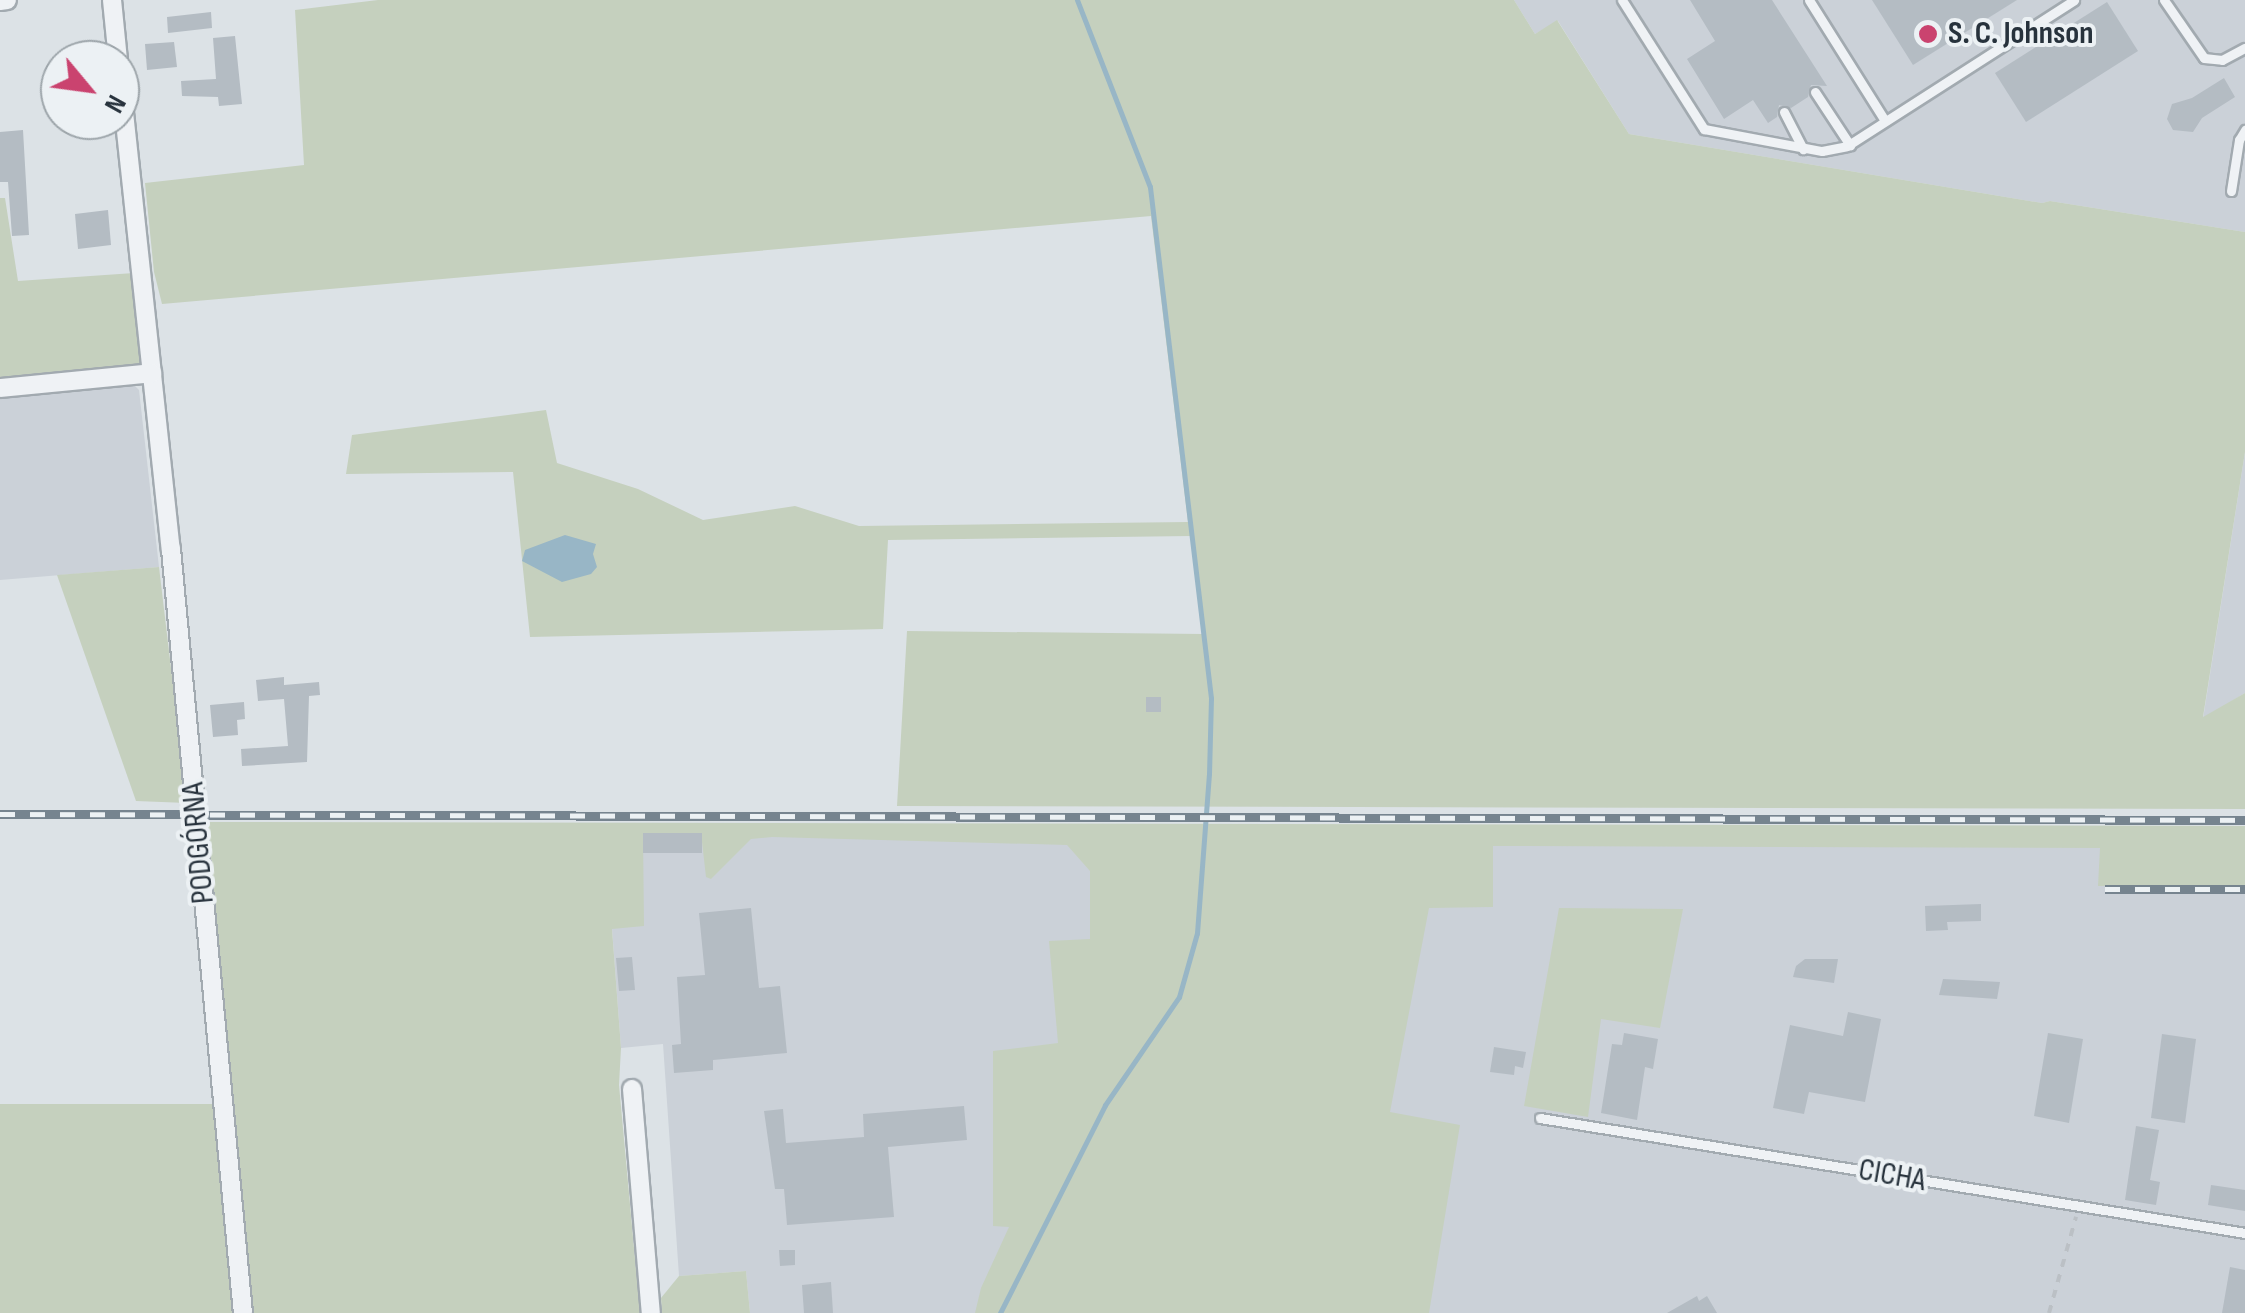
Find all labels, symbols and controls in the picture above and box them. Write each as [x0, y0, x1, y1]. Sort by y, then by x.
place label: S. C. Johnson [1948, 15, 2093, 53]
marker: S. C. Johnson [1917, 23, 1939, 45]
north arrow [40, 40, 140, 140]
text: N [97, 89, 133, 118]
street label: PODGÓRNA [175, 781, 223, 905]
street label: CICHA [1855, 1151, 1929, 1201]

